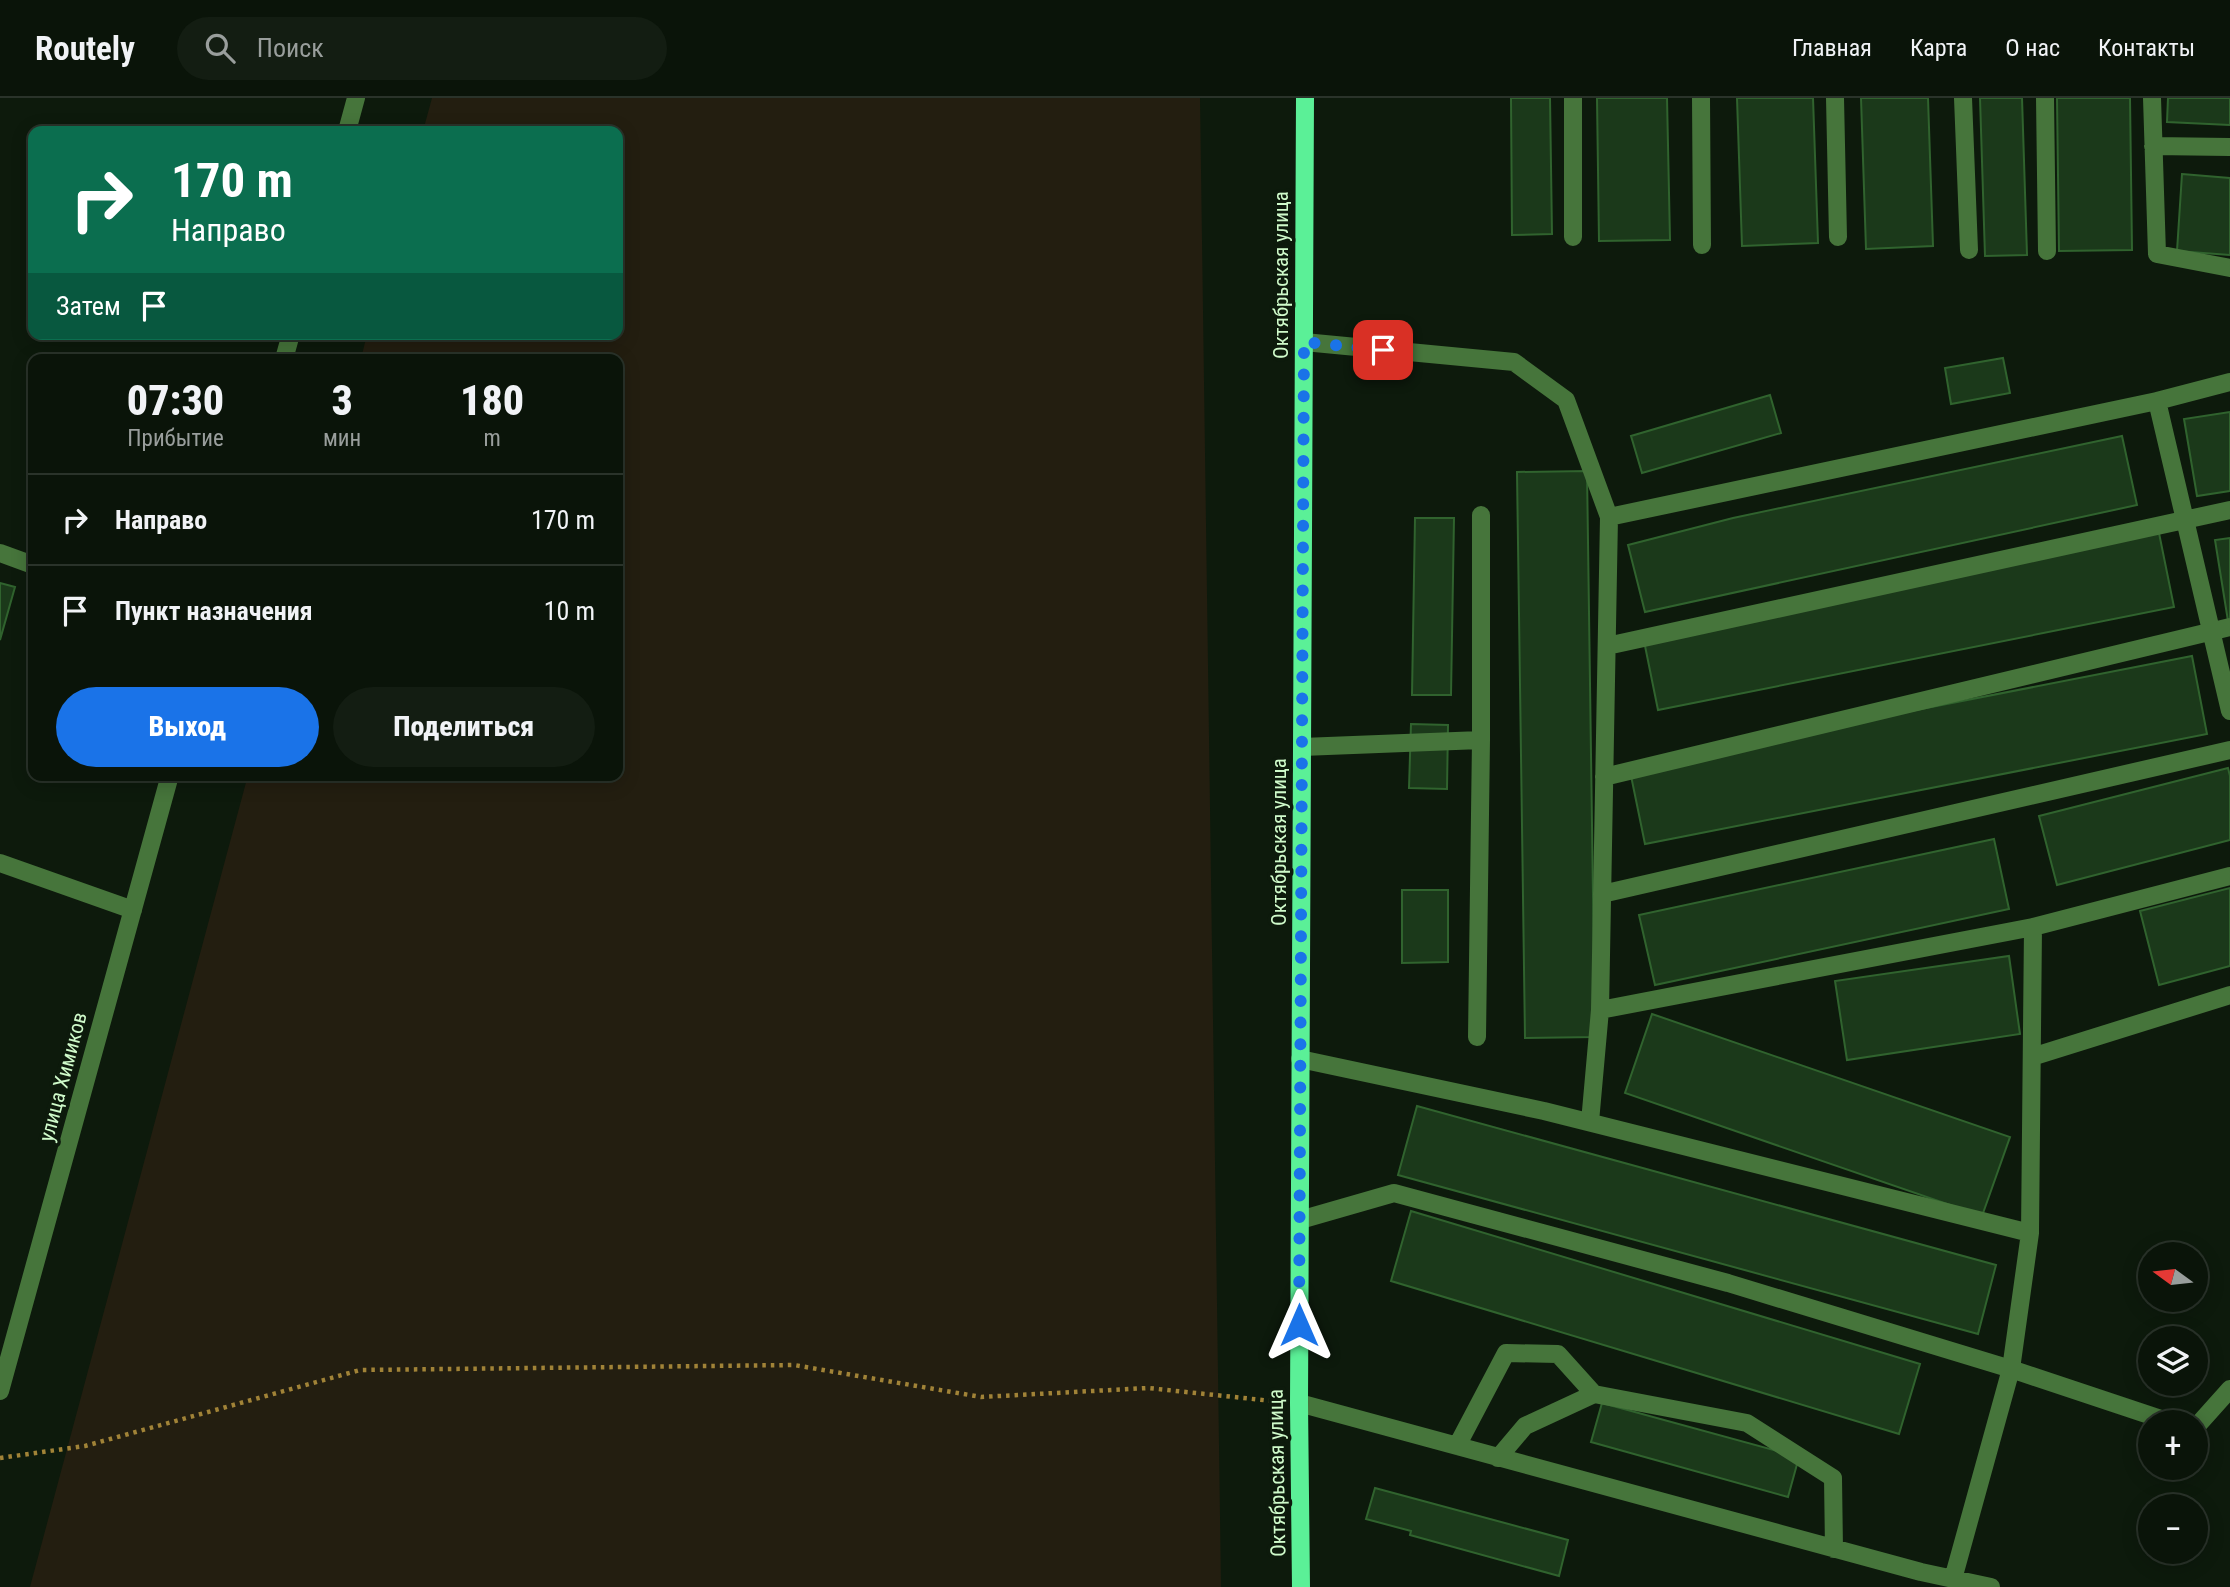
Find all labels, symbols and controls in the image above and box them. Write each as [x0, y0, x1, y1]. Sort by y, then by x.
search box [177, 17, 667, 80]
text: Routely [35, 29, 135, 68]
icon: search [201, 29, 239, 67]
text: Поиск [257, 33, 324, 63]
text: Главная [1792, 34, 1872, 62]
text: Карта [1910, 34, 1967, 62]
text: О нас [2005, 34, 2060, 62]
text: Контакты [2098, 34, 2195, 62]
text: 170 m [171, 152, 293, 209]
icon: right [56, 154, 147, 245]
street label: Октябрьская улица [1269, 191, 1293, 359]
text: Направо [171, 211, 286, 249]
icon: arrive [135, 287, 173, 325]
text: Затем [56, 291, 121, 321]
pin [1353, 320, 1413, 380]
icon: arrive [1364, 331, 1402, 369]
text: 07:30 [127, 376, 224, 425]
text: 3 [331, 376, 353, 425]
text: 180 [460, 376, 524, 425]
text: Прибытие [127, 425, 224, 452]
text: мин [323, 425, 361, 452]
text: m [483, 425, 501, 452]
icon: right [56, 501, 94, 539]
text: Направо [115, 505, 207, 535]
text: 170 m [531, 505, 595, 535]
icon: arrive [56, 592, 94, 630]
text: Пункт назначения [115, 596, 313, 626]
text: 10 m [544, 596, 595, 626]
button: Выход [56, 687, 319, 767]
button: Поделиться [333, 687, 595, 767]
street label: Октябрьская улица [1267, 758, 1291, 926]
street label: улица Химиков [34, 1010, 92, 1144]
north arrow [2138, 1242, 2208, 1312]
map controls [2138, 1242, 2208, 1564]
position arrow [1262, 1288, 1336, 1362]
button: layers [2138, 1326, 2208, 1396]
street label: Октябрьская улица [1264, 1389, 1290, 1557]
button: + [2138, 1410, 2208, 1480]
button: − [2138, 1494, 2208, 1564]

